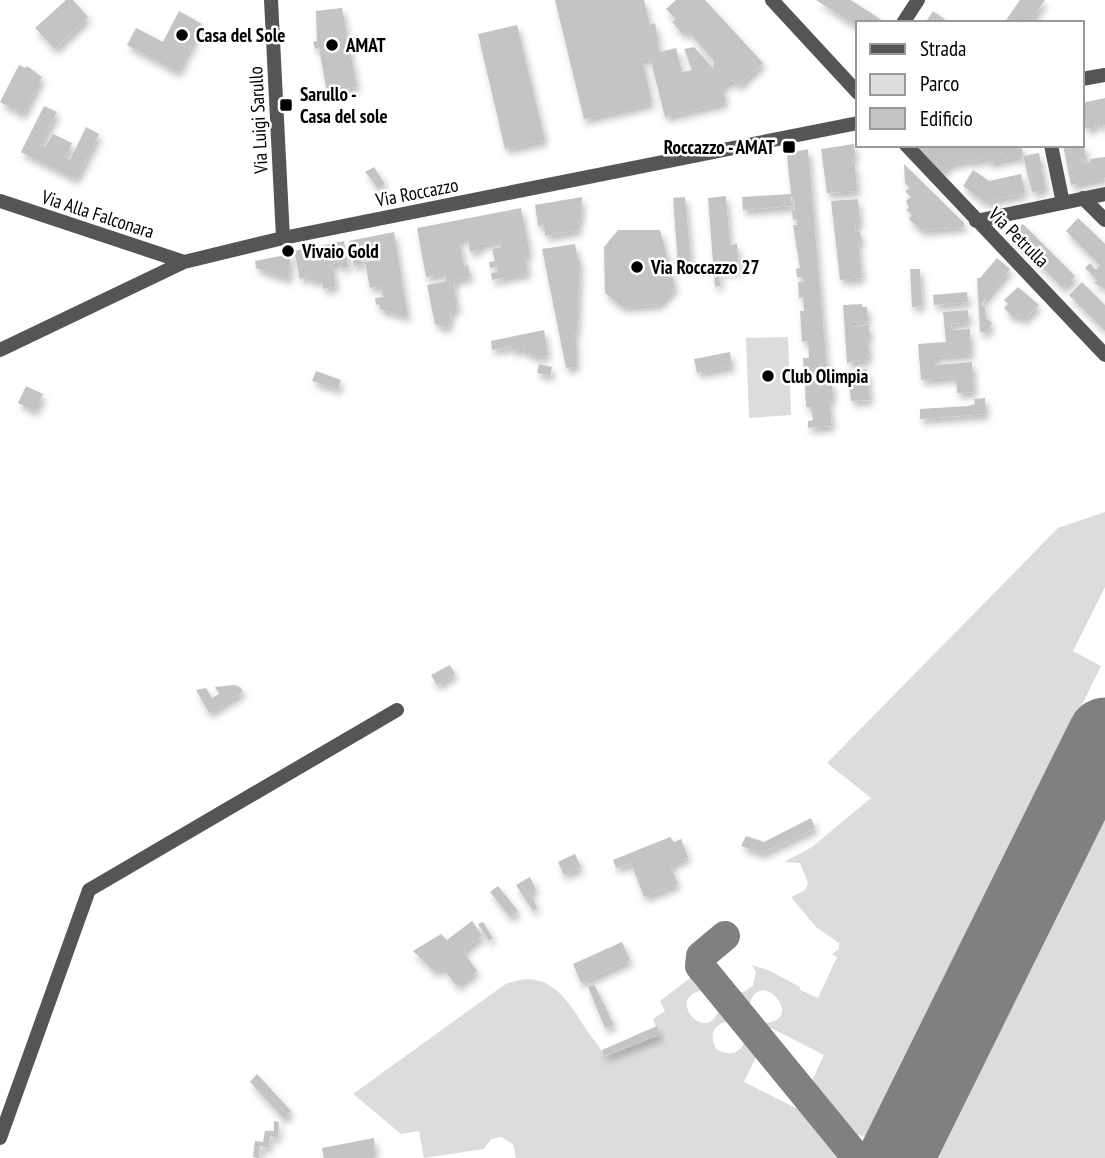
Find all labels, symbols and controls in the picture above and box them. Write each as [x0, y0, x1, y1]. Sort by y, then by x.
legend [856, 21, 1084, 147]
place label: Casa del Sole [196, 23, 285, 47]
marker: Casa del Sole [174, 27, 190, 43]
place label: AMAT [345, 33, 385, 57]
text: Strada [920, 35, 966, 62]
marker: AMAT [324, 37, 340, 53]
street label: Via Luigi Sarullo [243, 66, 273, 175]
text: Parco [920, 70, 959, 97]
place label: Sarullo - Casa del sole [300, 82, 388, 128]
marker: Sarullo - Casa del sole [278, 97, 294, 113]
text: Edificio [920, 105, 973, 132]
place label: Roccazzo - AMAT [664, 135, 775, 159]
marker: Roccazzo - AMAT [781, 139, 797, 155]
street label: Via Roccazzo [373, 172, 460, 212]
street label: Via Alla Falconara [38, 184, 157, 243]
street label: Via Petrulla [983, 201, 1054, 272]
place label: Vivaio Gold [301, 239, 379, 263]
marker: Vivaio Gold [280, 243, 296, 259]
place label: Via Roccazzo 27 [650, 255, 760, 279]
marker: Via Roccazzo 27 [629, 259, 645, 275]
place label: Club Olimpia [782, 364, 869, 388]
marker: Club Olimpia [760, 368, 776, 384]

